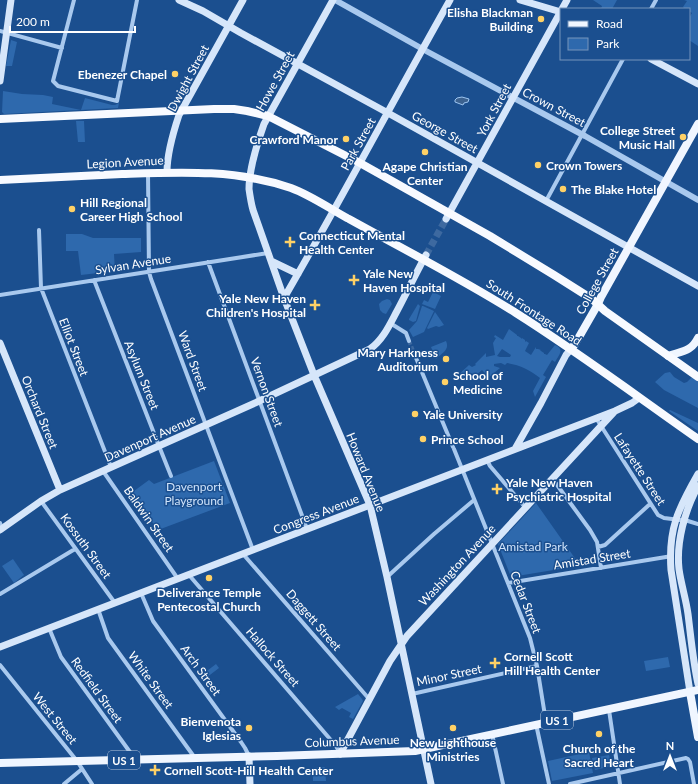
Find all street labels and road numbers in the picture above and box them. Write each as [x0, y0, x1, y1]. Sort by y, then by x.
street label: Dwight Street [164, 42, 212, 114]
street label: Howe Street [252, 48, 298, 114]
street label: York Street [474, 80, 515, 139]
street label: Crown Street [520, 84, 589, 130]
street label: George Street [409, 108, 481, 157]
street label: Park Street [337, 114, 379, 173]
street label: Legion Avenue [86, 152, 164, 172]
street label: College Street [573, 244, 622, 317]
street label: Sylvan Avenue [94, 251, 172, 277]
street label: South Frontage Road [484, 276, 584, 348]
street label: Elliot Street [56, 316, 92, 379]
street label: Ward Street [175, 329, 211, 394]
street label: Asylum Street [121, 338, 163, 413]
street label: Vernon Street [248, 355, 287, 429]
street label: Orchard Street [19, 373, 62, 451]
street label: Davenport Avenue [102, 411, 198, 465]
street label: Howard Avenue [343, 430, 389, 514]
street label: Lafayette Street [611, 430, 669, 509]
street label: Baldwin Street [121, 483, 178, 555]
street label: Congress Avenue [271, 491, 361, 537]
street label: Kossuth Street [57, 510, 115, 582]
street label: Washington Avenue [416, 521, 498, 609]
street label: Amistad Street [552, 545, 632, 572]
street label: Cedar Street [507, 569, 545, 636]
street label: Daggett Street [283, 586, 345, 654]
street label: Hallock Street [243, 624, 303, 690]
street label: Arch Street [177, 642, 225, 699]
street label: White Street [125, 648, 177, 712]
street label: Redfield Street [68, 654, 126, 726]
street label: Minor Street [415, 661, 484, 689]
street label: West Street [30, 689, 81, 747]
road number: US 1 [541, 711, 573, 729]
street label: Columbus Avenue [304, 732, 400, 750]
road number: US 1 [108, 751, 140, 769]

